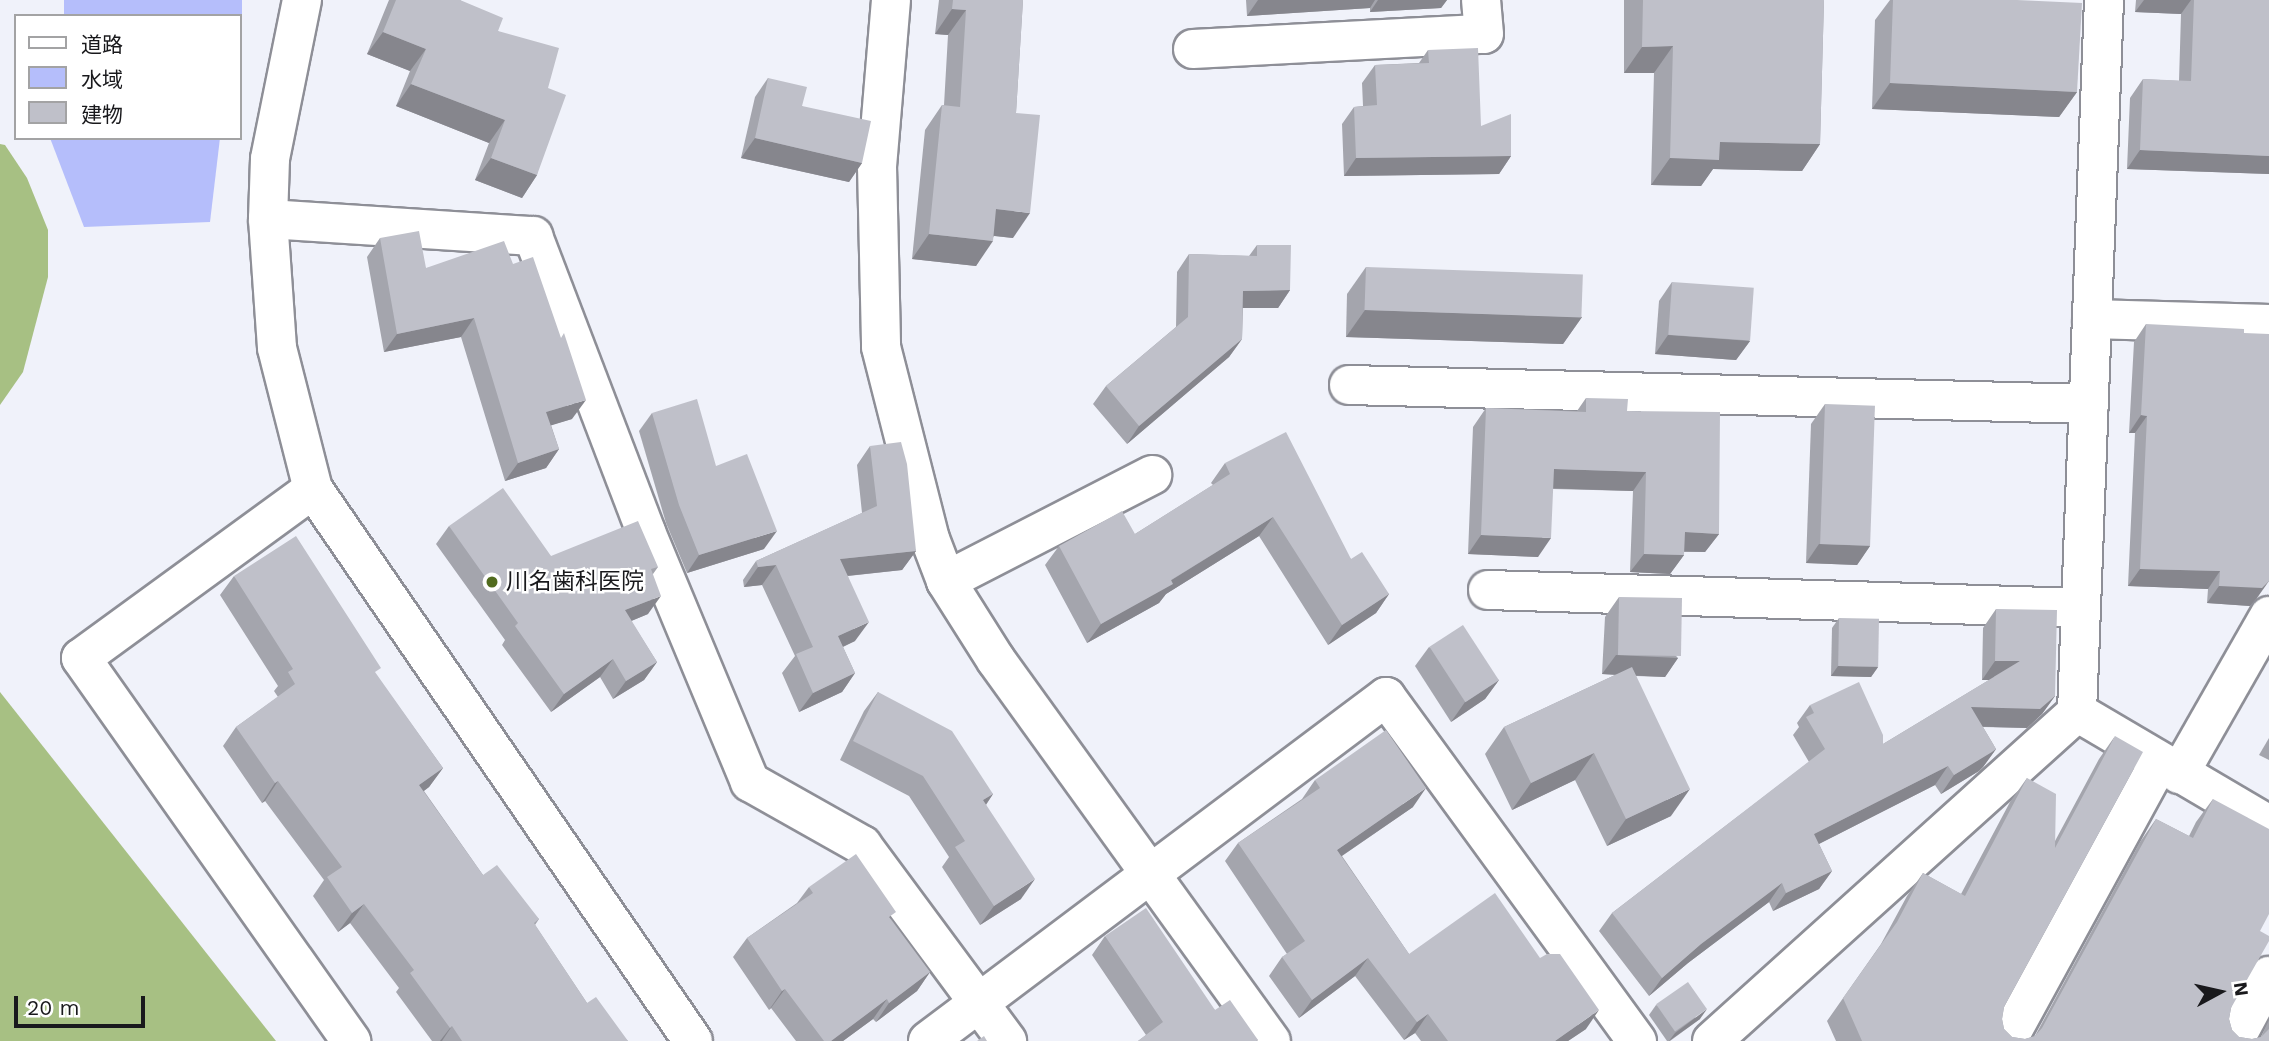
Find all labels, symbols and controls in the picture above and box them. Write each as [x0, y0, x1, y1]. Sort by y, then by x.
legend [14, 14, 242, 140]
text: 道路 [81, 32, 123, 57]
text: 水域 [81, 67, 123, 92]
text: 建物 [81, 102, 123, 127]
place label: 川名歯科医院 [506, 568, 644, 596]
marker: 川名歯科医院 [484, 574, 500, 590]
north arrow [2185, 957, 2255, 1027]
text: N [2229, 980, 2254, 998]
scale bar [18, 982, 149, 1026]
text: 20 m [27, 995, 79, 1020]

